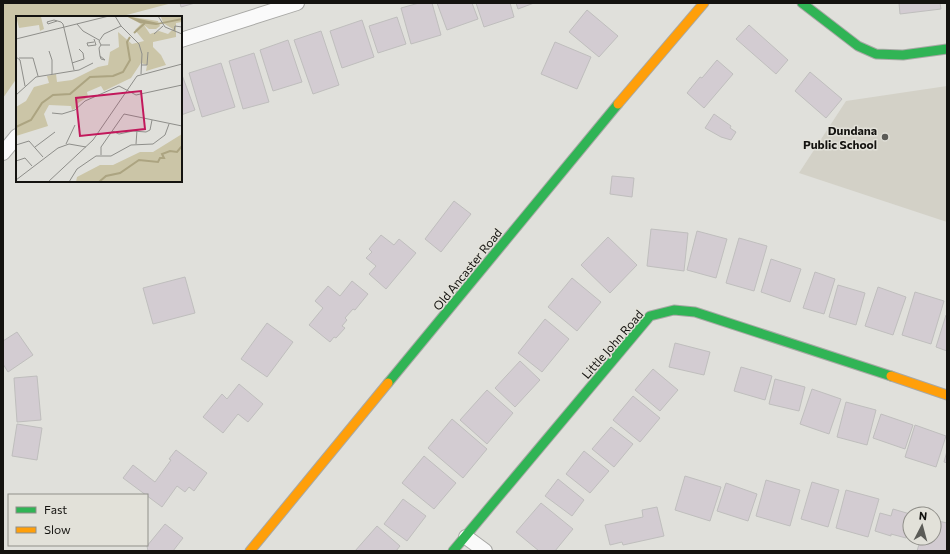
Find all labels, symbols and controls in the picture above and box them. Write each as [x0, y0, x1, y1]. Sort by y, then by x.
inset map [16, 16, 182, 182]
place label: Dundana Public School [803, 123, 877, 151]
marker: Dundana Public School [880, 132, 890, 142]
street label: Old Ancaster Road [430, 225, 504, 313]
street label: Little John Road [578, 307, 646, 382]
legend [8, 494, 148, 546]
text: Fast [44, 502, 67, 516]
north arrow [902, 506, 942, 546]
text: N [918, 509, 928, 522]
text: Slow [44, 522, 71, 536]

